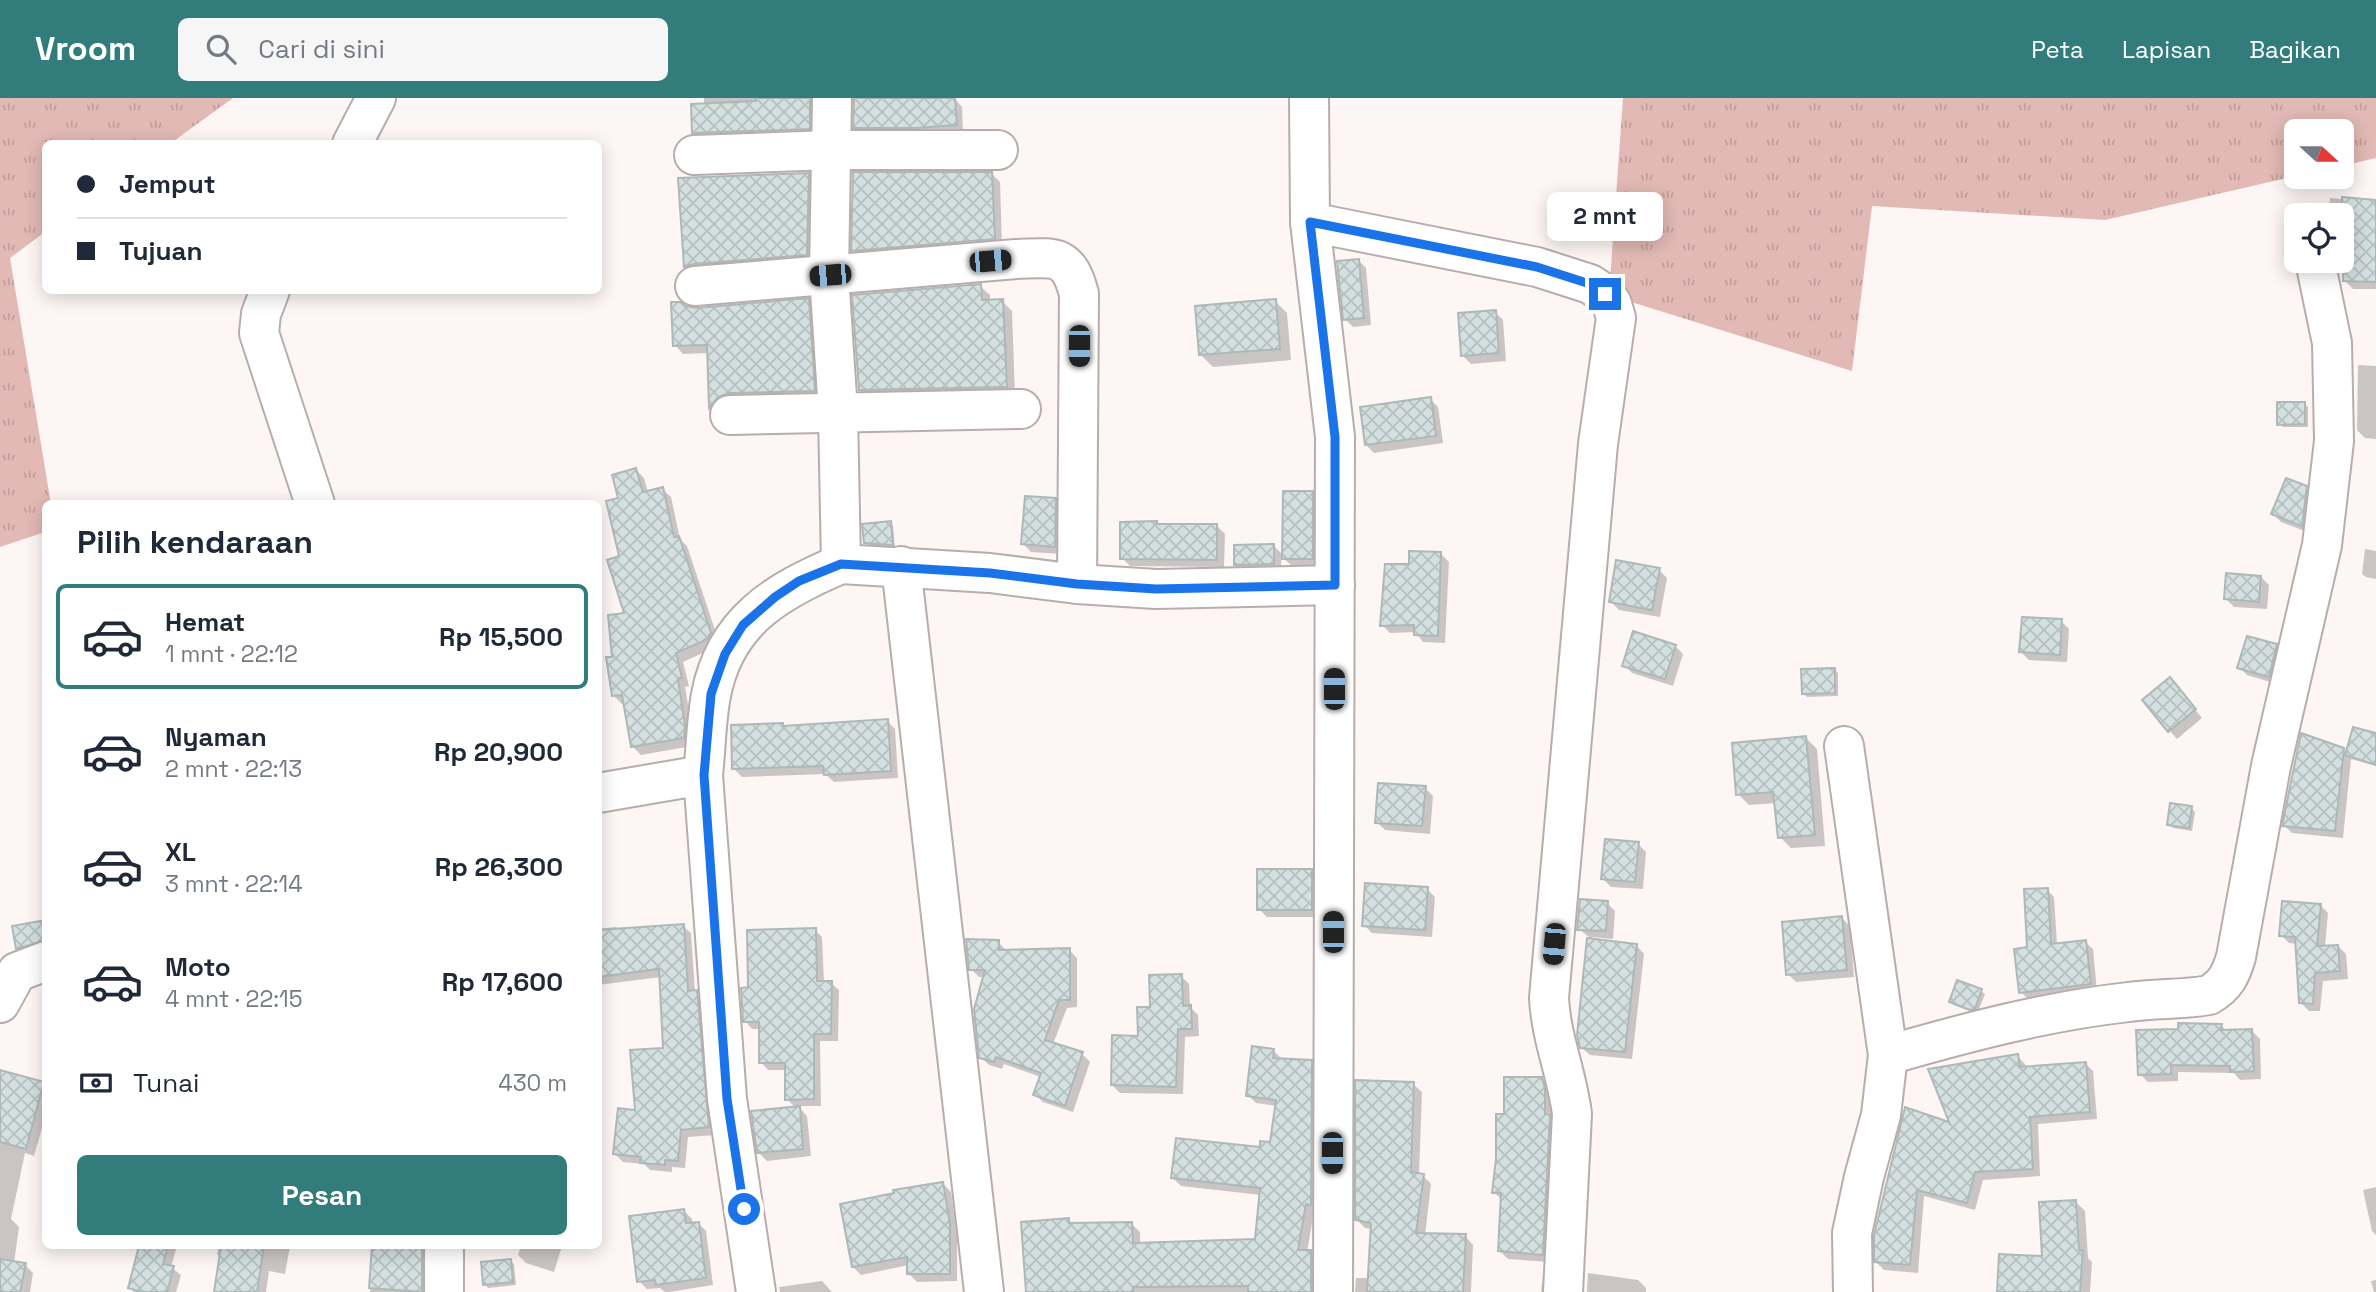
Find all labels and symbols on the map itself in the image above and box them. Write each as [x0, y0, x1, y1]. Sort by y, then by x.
north arrow [2284, 119, 2354, 189]
callout: 2 mnt [1547, 192, 1663, 242]
car [969, 249, 1012, 273]
car [809, 263, 852, 287]
route end [1589, 278, 1621, 310]
car [1069, 325, 1090, 367]
car [1324, 668, 1345, 710]
car [1323, 911, 1344, 953]
car [1542, 922, 1567, 966]
car [1322, 1132, 1343, 1174]
route start [728, 1193, 760, 1225]

